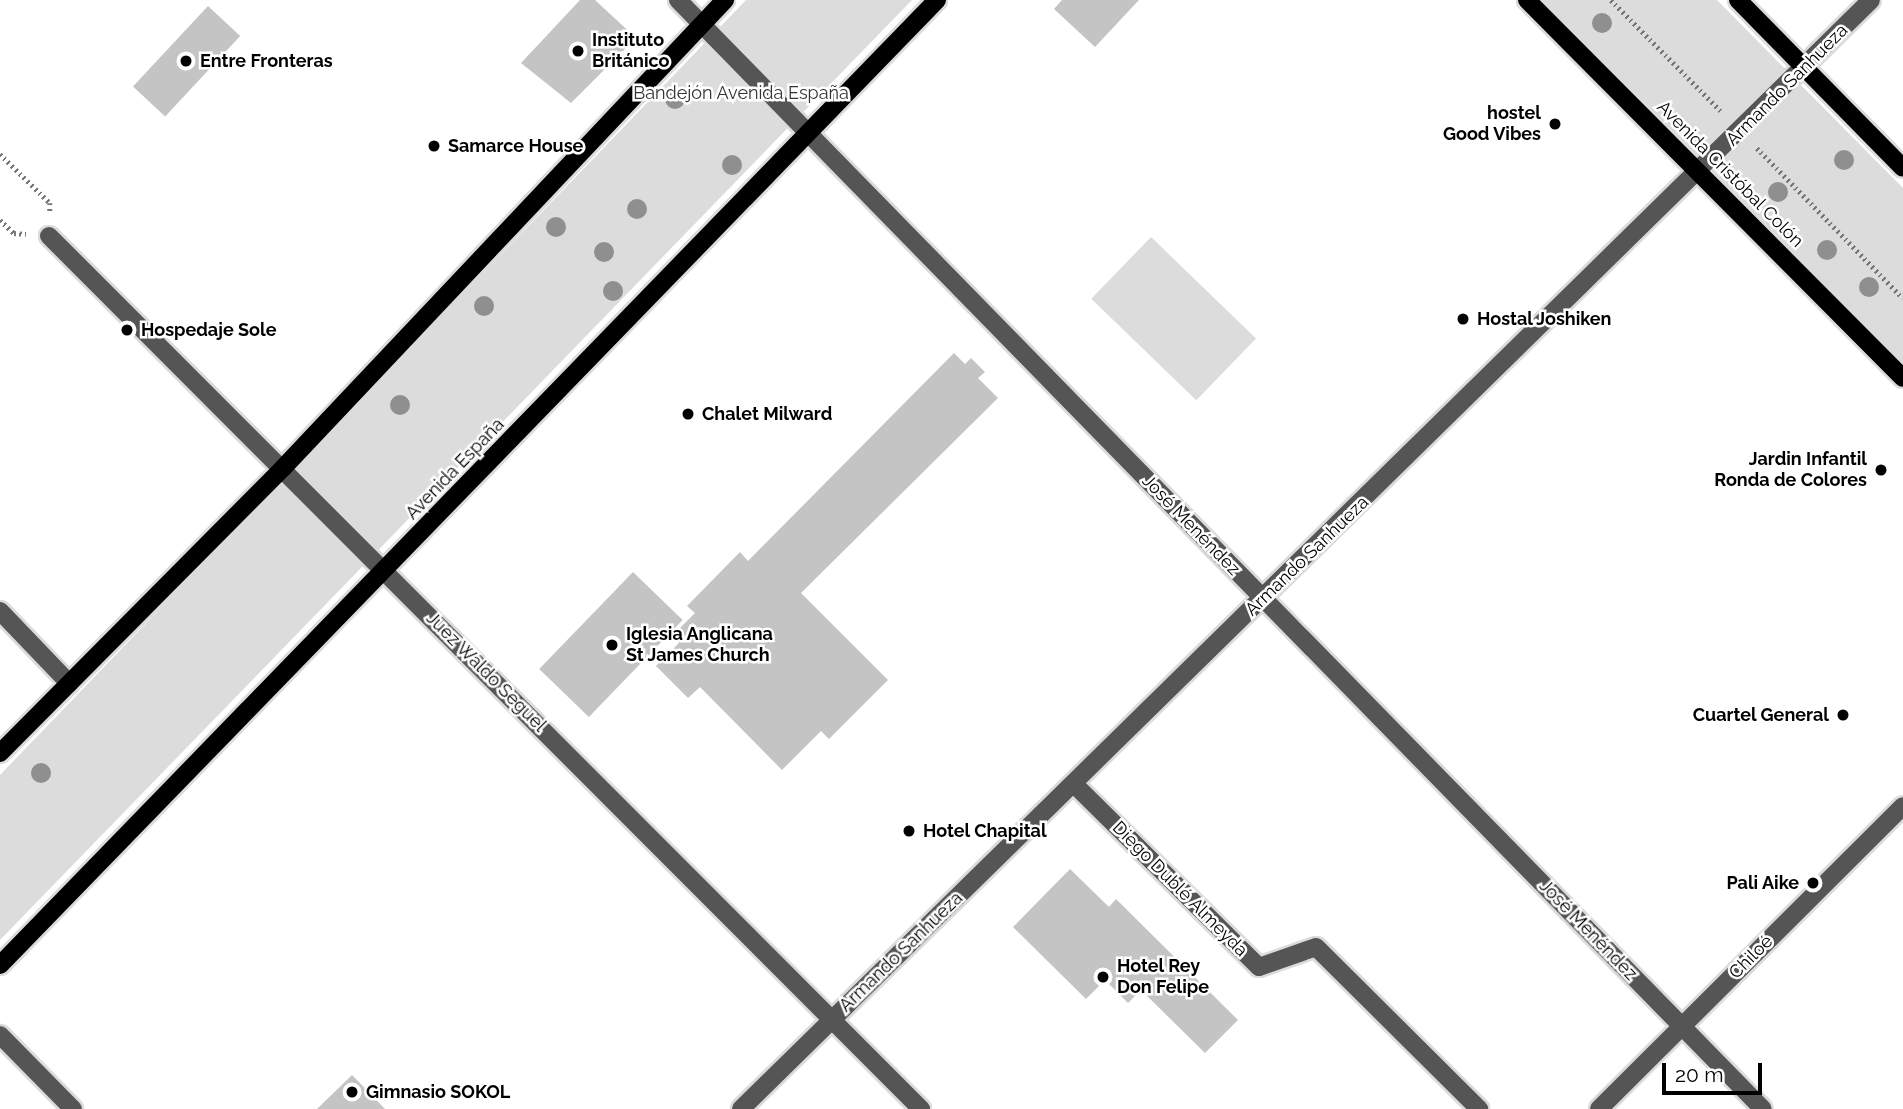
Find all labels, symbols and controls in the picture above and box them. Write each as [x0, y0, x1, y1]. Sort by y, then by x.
street label: Armando Sanhueza [1722, 20, 1852, 150]
place label: Instituto Británico [592, 30, 669, 72]
marker: Instituto Británico [570, 43, 586, 59]
place label: Entre Fronteras [200, 50, 333, 72]
marker: Entre Fronteras [178, 53, 194, 69]
park label: Bandejón Avenida España [633, 82, 849, 104]
street label: Avenida Cristóbal Colón [1652, 96, 1808, 252]
place label: hostel Good Vibes [1442, 103, 1541, 146]
marker: hostel Good Vibes [1547, 116, 1563, 132]
place label: Samarce House [448, 135, 583, 157]
marker: Samarce House [426, 138, 442, 154]
place label: Hostal Joshiken [1477, 308, 1612, 330]
marker: Hostal Joshiken [1455, 311, 1471, 327]
place label: Hospedaje Sole [141, 319, 276, 341]
marker: Hospedaje Sole [119, 322, 135, 338]
place label: Chalet Milward [702, 403, 832, 425]
marker: Chalet Milward [680, 406, 696, 422]
street label: Avenida España [401, 414, 509, 524]
place label: Jardin Infantil Ronda de Colores [1714, 449, 1867, 491]
marker: Jardin Infantil Ronda de Colores [1873, 462, 1889, 478]
street label: José Menéndez [1138, 470, 1244, 580]
street label: Armando Sanhueza [1241, 491, 1373, 621]
street label: Juez Waldo Seguel [421, 607, 551, 737]
place label: Iglesia Anglicana St James Church [626, 624, 773, 666]
marker: Iglesia Anglicana St James Church [604, 637, 620, 653]
place label: Cuartel General [1692, 704, 1829, 726]
marker: Cuartel General [1835, 707, 1851, 723]
street label: Diego Dublé Almeyda [1108, 817, 1252, 961]
place label: Hotel Chapital [923, 820, 1047, 842]
marker: Hotel Chapital [901, 823, 917, 839]
place label: Pali Aike [1726, 872, 1799, 894]
street label: José Menéndez [1535, 875, 1641, 985]
marker: Pali Aike [1805, 875, 1821, 891]
street label: Armando Sanhueza [835, 887, 967, 1017]
street label: Chiloé [1725, 931, 1777, 983]
place label: Hotel Rey Don Felipe [1117, 956, 1209, 998]
marker: Hotel Rey Don Felipe [1095, 969, 1111, 985]
scale bar [1665, 1050, 1765, 1094]
text: 20 m [1675, 1062, 1723, 1087]
place label: Gimnasio SOKOL [366, 1081, 510, 1103]
marker: Gimnasio SOKOL [344, 1084, 360, 1100]

